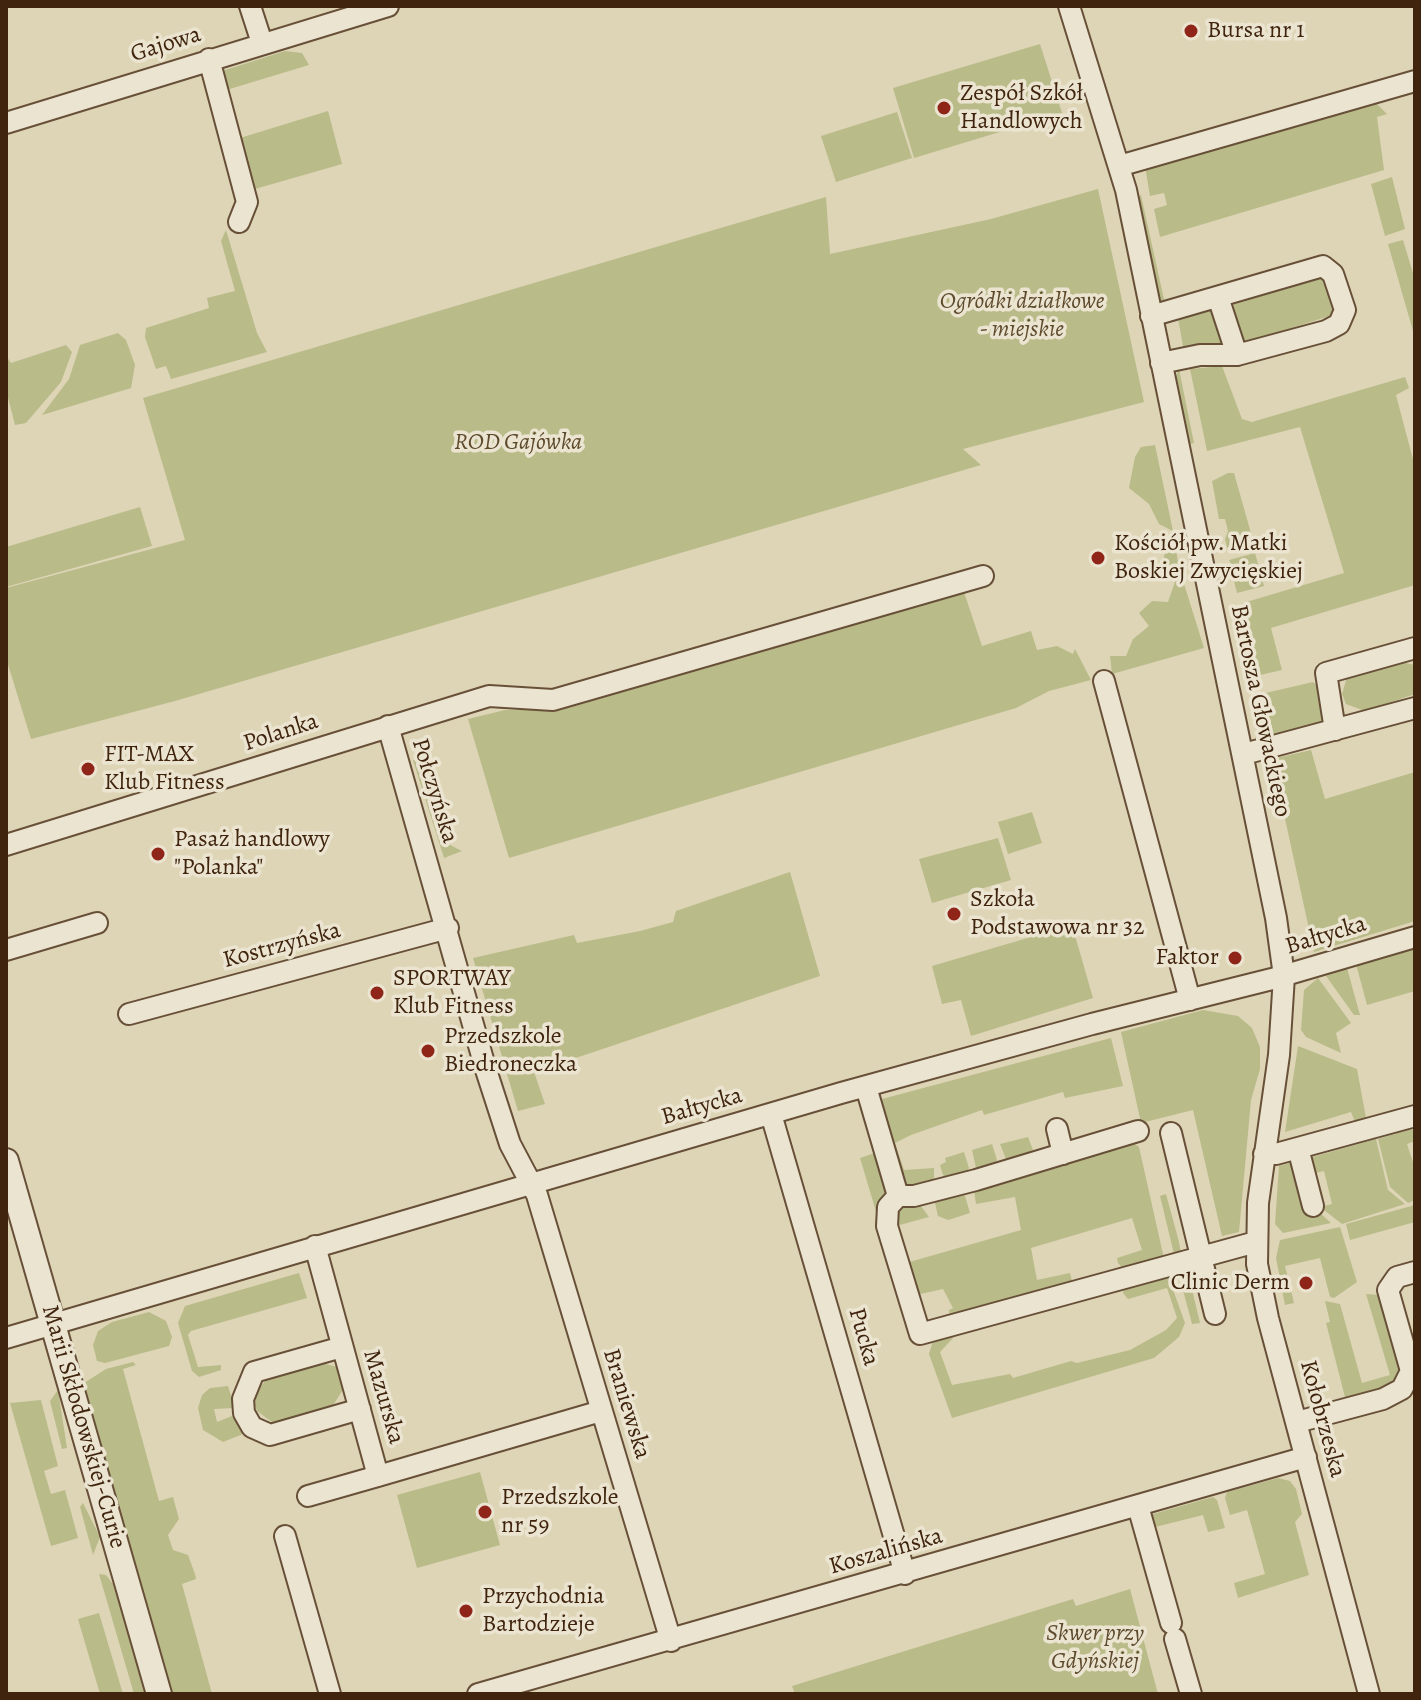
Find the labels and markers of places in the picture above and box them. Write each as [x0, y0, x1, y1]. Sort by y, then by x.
place label: Bursa nr 1 [1207, 17, 1304, 45]
marker: Bursa nr 1 [1182, 22, 1200, 40]
place label: Zespół Szkół Handlowych [960, 80, 1083, 136]
marker: Zespół Szkół Handlowych [935, 99, 953, 117]
place label: Kościół pw. Matki Boskiej Zwycięskiej [1114, 530, 1303, 586]
marker: Kościół pw. Matki Boskiej Zwycięskiej [1089, 549, 1107, 567]
place label: FIT-MAX Klub Fitness [104, 741, 225, 797]
marker: FIT-MAX Klub Fitness [79, 760, 97, 778]
place label: Pasaż handlowy "Polanka" [174, 826, 330, 882]
marker: Pasaż handlowy "Polanka" [149, 845, 167, 863]
place label: Szkoła Podstawowa nr 32 [970, 886, 1144, 942]
marker: Szkoła Podstawowa nr 32 [945, 905, 963, 923]
place label: Faktor [1156, 944, 1219, 972]
marker: Faktor [1226, 949, 1244, 967]
place label: SPORTWAY Klub Fitness [393, 965, 514, 1021]
marker: SPORTWAY Klub Fitness [368, 984, 386, 1002]
place label: Przedszkole Biedroneczka [444, 1023, 577, 1079]
marker: Przedszkole Biedroneczka [419, 1042, 437, 1060]
place label: Clinic Derm [1171, 1269, 1290, 1297]
marker: Clinic Derm [1297, 1274, 1315, 1292]
place label: Przedszkole nr 59 [501, 1484, 619, 1540]
marker: Przedszkole nr 59 [476, 1503, 494, 1521]
place label: Przychodnia Bartodzieje [482, 1583, 604, 1639]
marker: Przychodnia Bartodzieje [457, 1602, 475, 1620]

